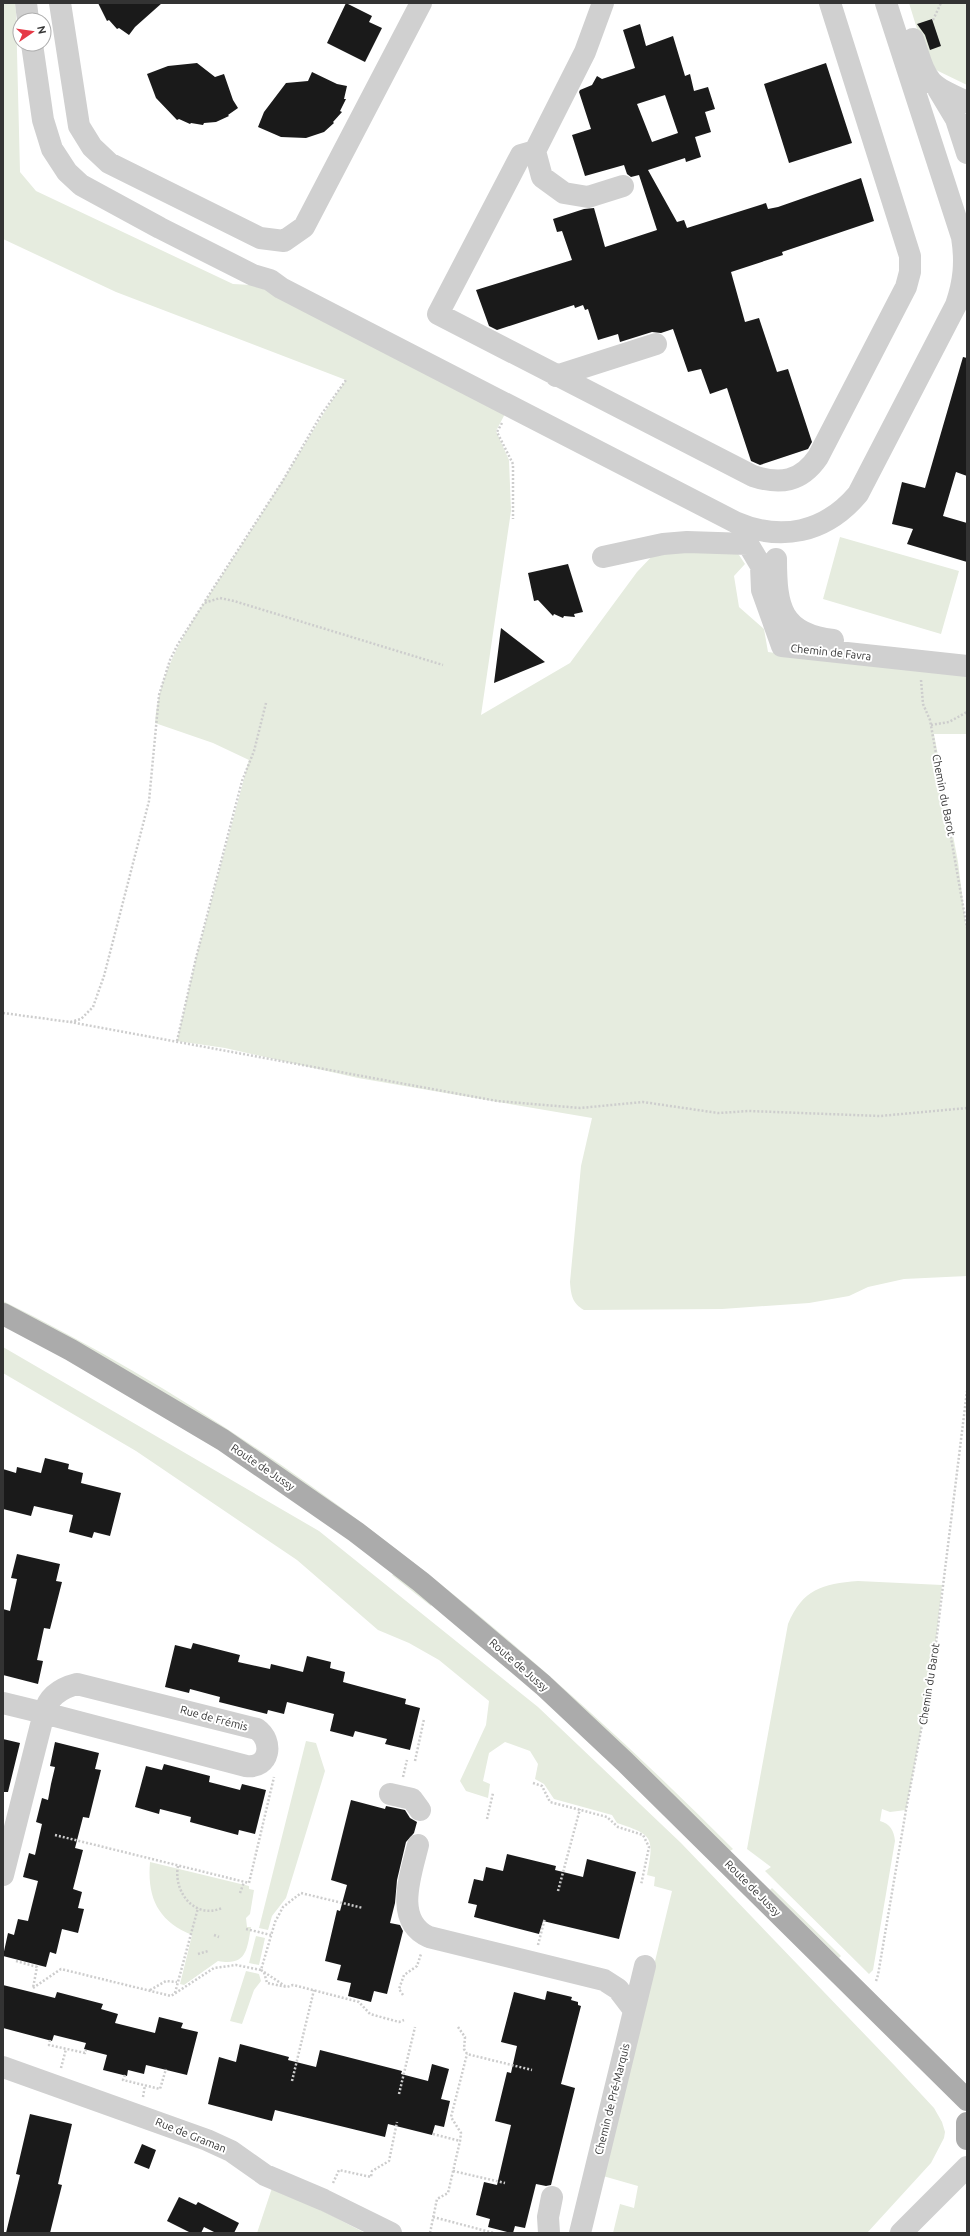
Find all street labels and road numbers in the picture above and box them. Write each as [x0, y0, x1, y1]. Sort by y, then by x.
street label: Chemin de Favra [790, 642, 872, 662]
street label: Chemin du Barot [930, 753, 958, 837]
street label: Route de Jussy [229, 1441, 298, 1493]
street label: Route de Jussy [487, 1636, 551, 1694]
street label: Chemin du Barot [917, 1641, 942, 1726]
street label: Rue de Frémis [179, 1703, 249, 1733]
street label: Route de Jussy [723, 1858, 784, 1919]
street label: Chemin de Pré-Marquis [592, 2042, 632, 2156]
street label: Rue de Graman [154, 2115, 228, 2155]

